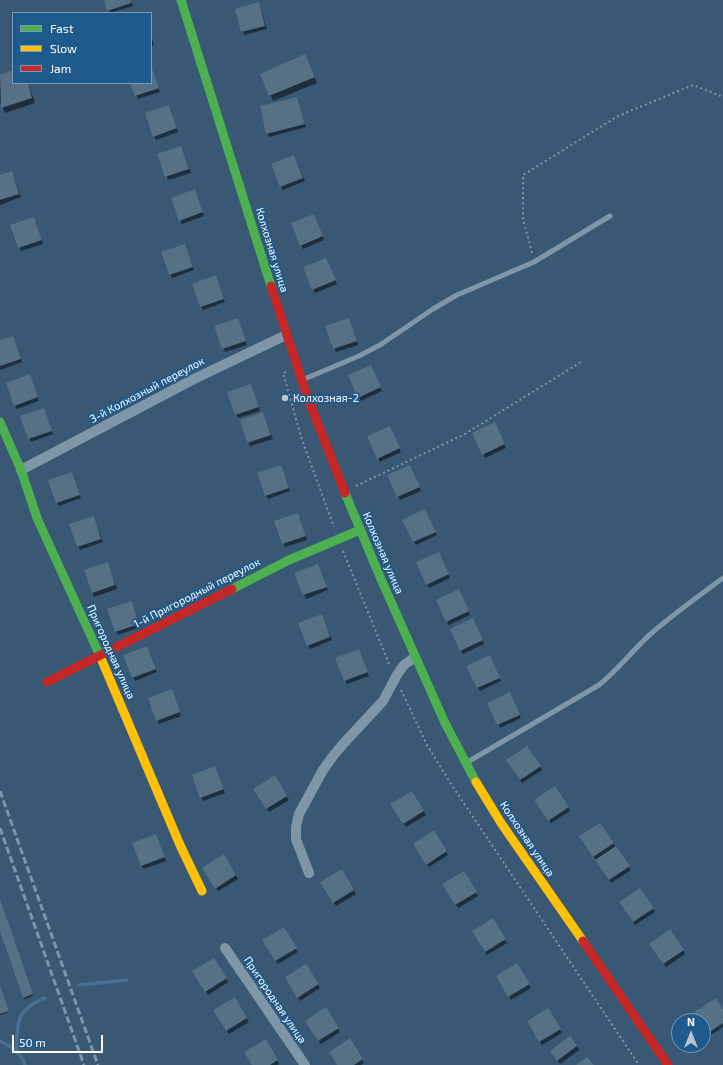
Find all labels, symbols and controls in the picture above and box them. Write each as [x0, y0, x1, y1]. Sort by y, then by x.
legend [12, 12, 152, 84]
text: Fast [50, 21, 73, 35]
text: Slow [50, 41, 77, 55]
text: Jam [50, 61, 71, 75]
street label: Колхозная улица [253, 206, 291, 294]
street label: 3-й Колхозный переулок [87, 354, 207, 426]
place label: Колхозная-2 [293, 391, 359, 405]
marker: Колхозная-2 [280, 393, 290, 403]
street label: Колхозная улица [360, 510, 406, 596]
street label: 1-й Пригородный переулок [131, 555, 263, 631]
street label: Пригородная улица [84, 603, 138, 701]
street label: Колхозная улица [497, 799, 557, 879]
street label: Пригородная улица [241, 954, 309, 1046]
north arrow [671, 1013, 711, 1053]
text: N [687, 1015, 695, 1028]
scale bar [14, 1027, 105, 1053]
text: 50 m [19, 1035, 46, 1049]

